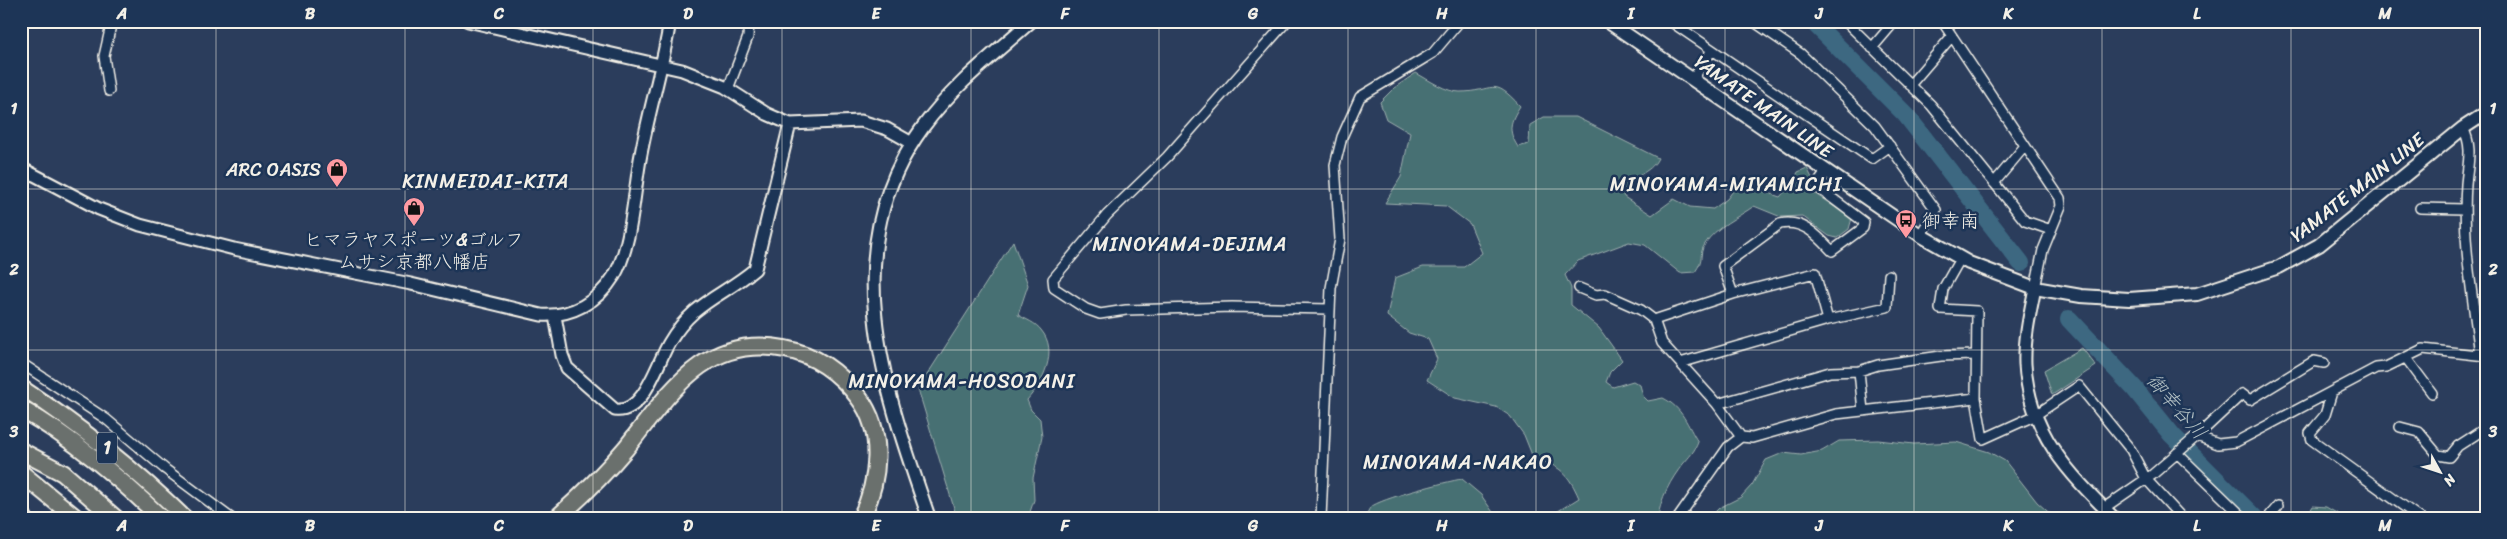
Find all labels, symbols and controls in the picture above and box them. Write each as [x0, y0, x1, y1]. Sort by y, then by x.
text: A [116, 0, 127, 28]
text: B [305, 0, 316, 28]
text: C [493, 0, 505, 28]
text: D [683, 0, 693, 28]
text: E [872, 0, 882, 28]
text: F [1060, 0, 1071, 28]
text: G [1247, 0, 1259, 28]
text: H [1435, 0, 1448, 28]
text: I [1627, 0, 1636, 28]
text: J [1814, 0, 1824, 28]
text: K [2002, 0, 2014, 28]
text: L [2193, 0, 2201, 28]
text: M [2377, 0, 2392, 28]
street label: YAMATE MAIN LINE [1687, 46, 1841, 168]
text: 1 [11, 94, 18, 123]
text: 1 [2490, 94, 2497, 123]
street label: YAMATE MAIN LINE [2283, 123, 2433, 251]
place label: ARC OASIS [225, 153, 321, 186]
shop icon: ARC OASIS [325, 157, 349, 188]
district label: KINMEIDAI-KITA [402, 164, 570, 199]
district label: MINOYAMA-MIYAMICHI [1610, 167, 1842, 202]
shop icon: ヒマラヤスポーツ&ゴルフ ムサシ京都八幡店 [402, 196, 426, 227]
place label: 御幸南 [1922, 204, 1979, 237]
bus stop icon: 御幸南 [1894, 208, 1918, 239]
place label: ヒマラヤスポーツ&ゴルフ ムサシ京都八幡店 [304, 223, 524, 278]
district label: MINOYAMA-DEJIMA [1092, 227, 1288, 262]
text: 2 [8, 255, 19, 284]
text: 2 [2487, 255, 2498, 284]
district label: MINOYAMA-HOSODANI [848, 364, 1076, 399]
water label: 御幸谷川 [2137, 365, 2216, 448]
text: 3 [9, 417, 19, 446]
text: 3 [2488, 417, 2498, 446]
road number: 1 [97, 432, 117, 463]
district label: MINOYAMA-NAKAO [1363, 445, 1553, 480]
north arrow [2414, 446, 2464, 496]
text: N [2437, 468, 2463, 492]
text: A [116, 511, 127, 539]
text: B [305, 511, 316, 539]
text: C [493, 511, 505, 539]
text: D [683, 511, 693, 539]
text: E [872, 511, 882, 539]
text: F [1060, 511, 1071, 539]
text: G [1247, 511, 1259, 539]
text: H [1435, 511, 1448, 539]
text: I [1627, 511, 1636, 539]
text: J [1814, 511, 1824, 539]
text: K [2002, 511, 2014, 539]
text: L [2193, 511, 2201, 539]
text: M [2377, 511, 2392, 539]

